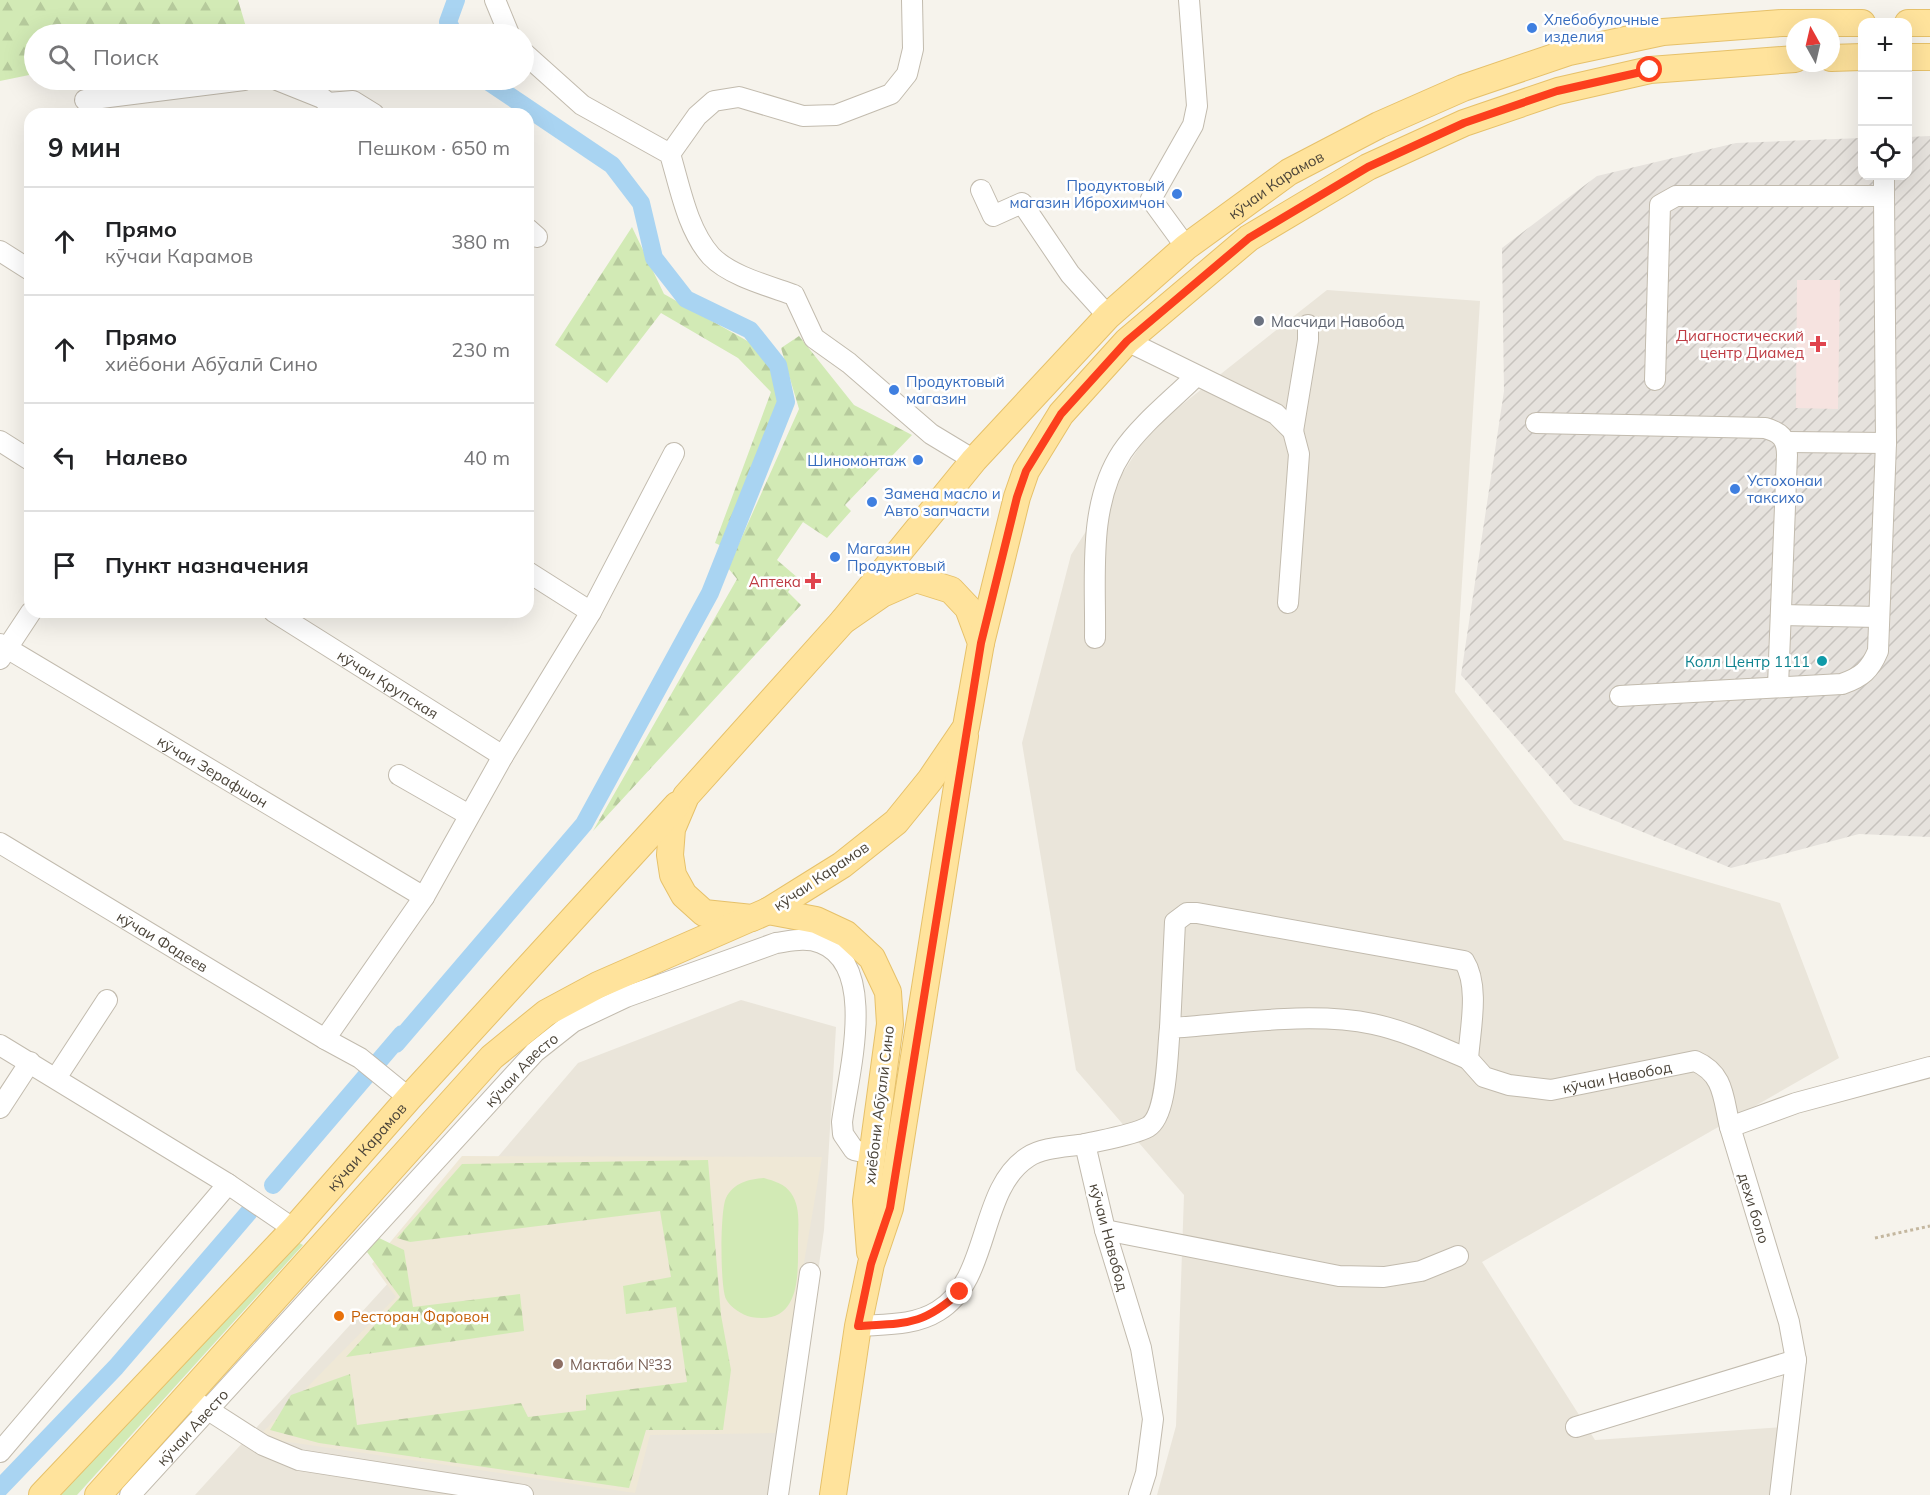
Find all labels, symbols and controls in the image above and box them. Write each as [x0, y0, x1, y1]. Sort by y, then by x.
place label: Хлебобулочные изделия [1544, 10, 1659, 46]
north arrow [1786, 18, 1840, 72]
map controls [1858, 18, 1912, 180]
button: + [1858, 18, 1912, 72]
marker: Хлебобулочные изделия [1525, 21, 1539, 35]
search box [24, 24, 534, 90]
icon: search [45, 41, 78, 74]
text: Поиск [93, 43, 159, 71]
route start [1636, 56, 1662, 82]
button: − [1858, 72, 1912, 126]
button: locate [1858, 126, 1912, 180]
text: 9 мин [48, 131, 121, 164]
text: Пешком · 650 m [358, 135, 510, 160]
street label: кӯчаи Карамов [1224, 146, 1327, 223]
place label: Продуктовый магазин Иброхимчон [1010, 176, 1165, 212]
marker: Продуктовый магазин Иброхимчон [1170, 187, 1184, 201]
text: Прямо [105, 215, 177, 243]
icon: ahead [48, 225, 81, 258]
text: 380 m [451, 229, 510, 254]
text: кӯчаи Карамов [105, 243, 253, 268]
place label: Масчиди Навобод [1271, 312, 1404, 331]
marker: Масчиди Навобод [1252, 314, 1266, 328]
text: Прямо [105, 323, 177, 351]
place label: Диагностический центр Диамед [1676, 326, 1804, 362]
icon: ahead [48, 333, 81, 366]
marker: Диагностический центр Диамед [1809, 335, 1827, 353]
text: 230 m [451, 337, 510, 362]
text: хиёбони Абӯалӣ Сино [105, 351, 318, 376]
place label: Продуктовый магазин [906, 372, 1005, 408]
marker: Продуктовый магазин [887, 383, 901, 397]
icon: left [48, 441, 81, 474]
text: Налево [105, 443, 188, 471]
text: 40 m [463, 445, 510, 470]
place label: Шиномонтаж [807, 451, 907, 470]
marker: Шиномонтаж [911, 453, 925, 467]
place label: Устохонаи таксихо [1746, 471, 1823, 507]
marker: Устохонаи таксихо [1728, 482, 1742, 496]
place label: Замена масло и Авто запчасти [884, 484, 1001, 520]
marker: Замена масло и Авто запчасти [865, 495, 879, 509]
place label: Магазин Продуктовый [847, 539, 946, 575]
icon: arrive [48, 549, 81, 582]
marker: Магазин Продуктовый [828, 550, 842, 564]
text: Пункт назначения [105, 551, 309, 579]
place label: Аптека [749, 572, 801, 591]
marker: Аптека [806, 574, 820, 588]
street label: кӯчаи Крупская [334, 645, 442, 723]
place label: Колл Центр 1111 [1685, 652, 1810, 671]
marker: Колл Центр 1111 [1815, 654, 1829, 668]
street label: кӯчаи Зерафшон [154, 731, 272, 811]
street label: кӯчаи Карамов [770, 837, 872, 915]
street label: кӯчаи Фадеев [114, 906, 212, 976]
street label: хиёбони Абӯалӣ Сино [860, 1025, 898, 1185]
street label: кӯчаи Авесто [480, 1028, 562, 1111]
street label: кӯчаи Навобод [1561, 1056, 1673, 1097]
street label: кӯчаи Карамов [322, 1099, 410, 1195]
street label: дехи боло [1734, 1170, 1774, 1246]
street label: кӯчаи Навобод [1085, 1181, 1133, 1293]
route end [946, 1278, 972, 1304]
place label: Ресторан Фаровон [351, 1307, 489, 1326]
marker: Ресторан Фаровон [332, 1309, 346, 1323]
place label: Мактаби №33 [570, 1355, 672, 1374]
marker: Мактаби №33 [551, 1357, 565, 1371]
street label: кӯчаи Авесто [152, 1385, 232, 1469]

